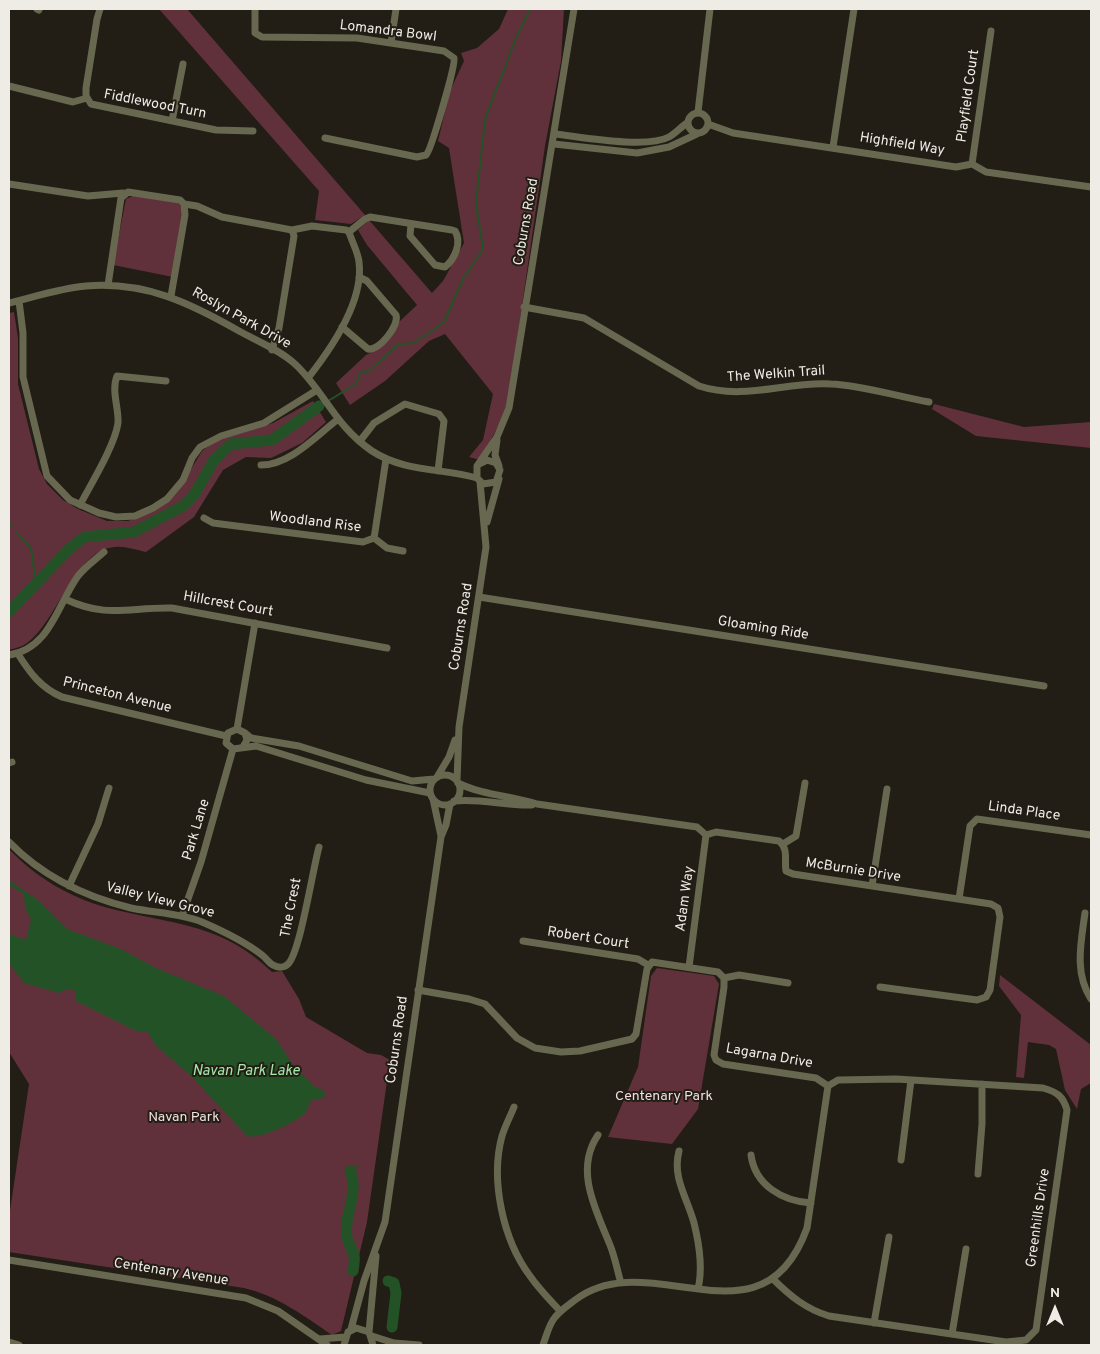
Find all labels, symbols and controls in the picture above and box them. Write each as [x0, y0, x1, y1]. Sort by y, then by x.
street label: Lomandra Bowl [339, 18, 437, 46]
street label: Playfield Court [954, 48, 984, 144]
street label: Fiddlewood Turn [102, 87, 208, 123]
street label: Highfield Way [858, 130, 946, 160]
street label: Coburns Road [511, 177, 543, 267]
street label: Roslyn Park Drive [188, 285, 294, 353]
street label: The Welkin Trail [726, 363, 826, 387]
street label: Woodland Rise [268, 509, 362, 537]
street label: Coburns Road [447, 582, 477, 672]
street label: Hillcrest Court [182, 589, 274, 621]
street label: Gloaming Ride [716, 614, 810, 644]
street label: Princeton Avenue [61, 674, 173, 718]
street label: Park Lane [180, 797, 214, 863]
street label: Linda Place [987, 799, 1061, 825]
street label: McBurnie Drive [804, 855, 902, 887]
street label: Adam Way [673, 865, 699, 933]
street label: The Crest [278, 877, 306, 939]
street label: Valley View Grove [104, 879, 216, 923]
street label: Robert Court [546, 924, 630, 954]
street label: Coburns Road [384, 995, 412, 1085]
street label: Lagarna Drive [724, 1041, 814, 1073]
water label: Navan Park Lake [192, 1063, 300, 1081]
park label: Centenary Park [615, 1089, 713, 1105]
park label: Navan Park [148, 1110, 220, 1126]
street label: Greenhills Drive [1024, 1167, 1054, 1269]
street label: Centenary Avenue [112, 1256, 230, 1290]
north arrow [1030, 1284, 1080, 1334]
text: N [1050, 1285, 1060, 1302]

